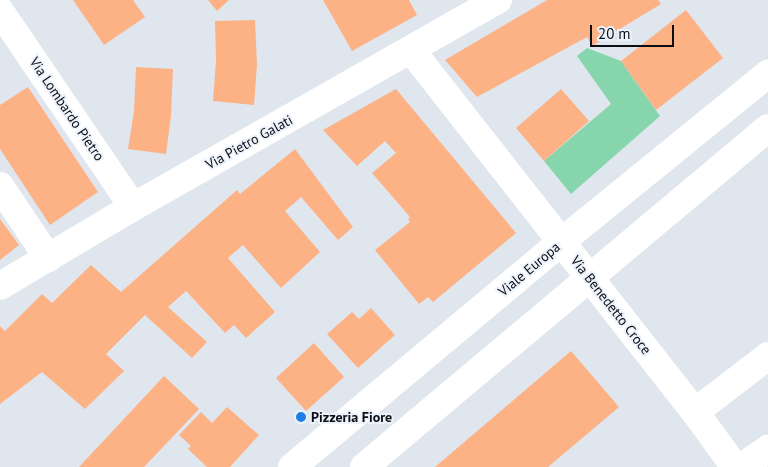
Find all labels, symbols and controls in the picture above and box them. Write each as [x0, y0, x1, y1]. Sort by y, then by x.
scale bar [593, 15, 677, 47]
text: 20 m [598, 24, 631, 43]
street label: Via Lombardo Pietro [26, 54, 108, 164]
street label: Via Pietro Galati [203, 111, 295, 173]
street label: Viale Europa [495, 238, 563, 300]
street label: Via Benedetto Croce [567, 252, 655, 358]
place label: Pizzeria Fiore [311, 409, 392, 425]
marker: Pizzeria Fiore [295, 411, 307, 423]

